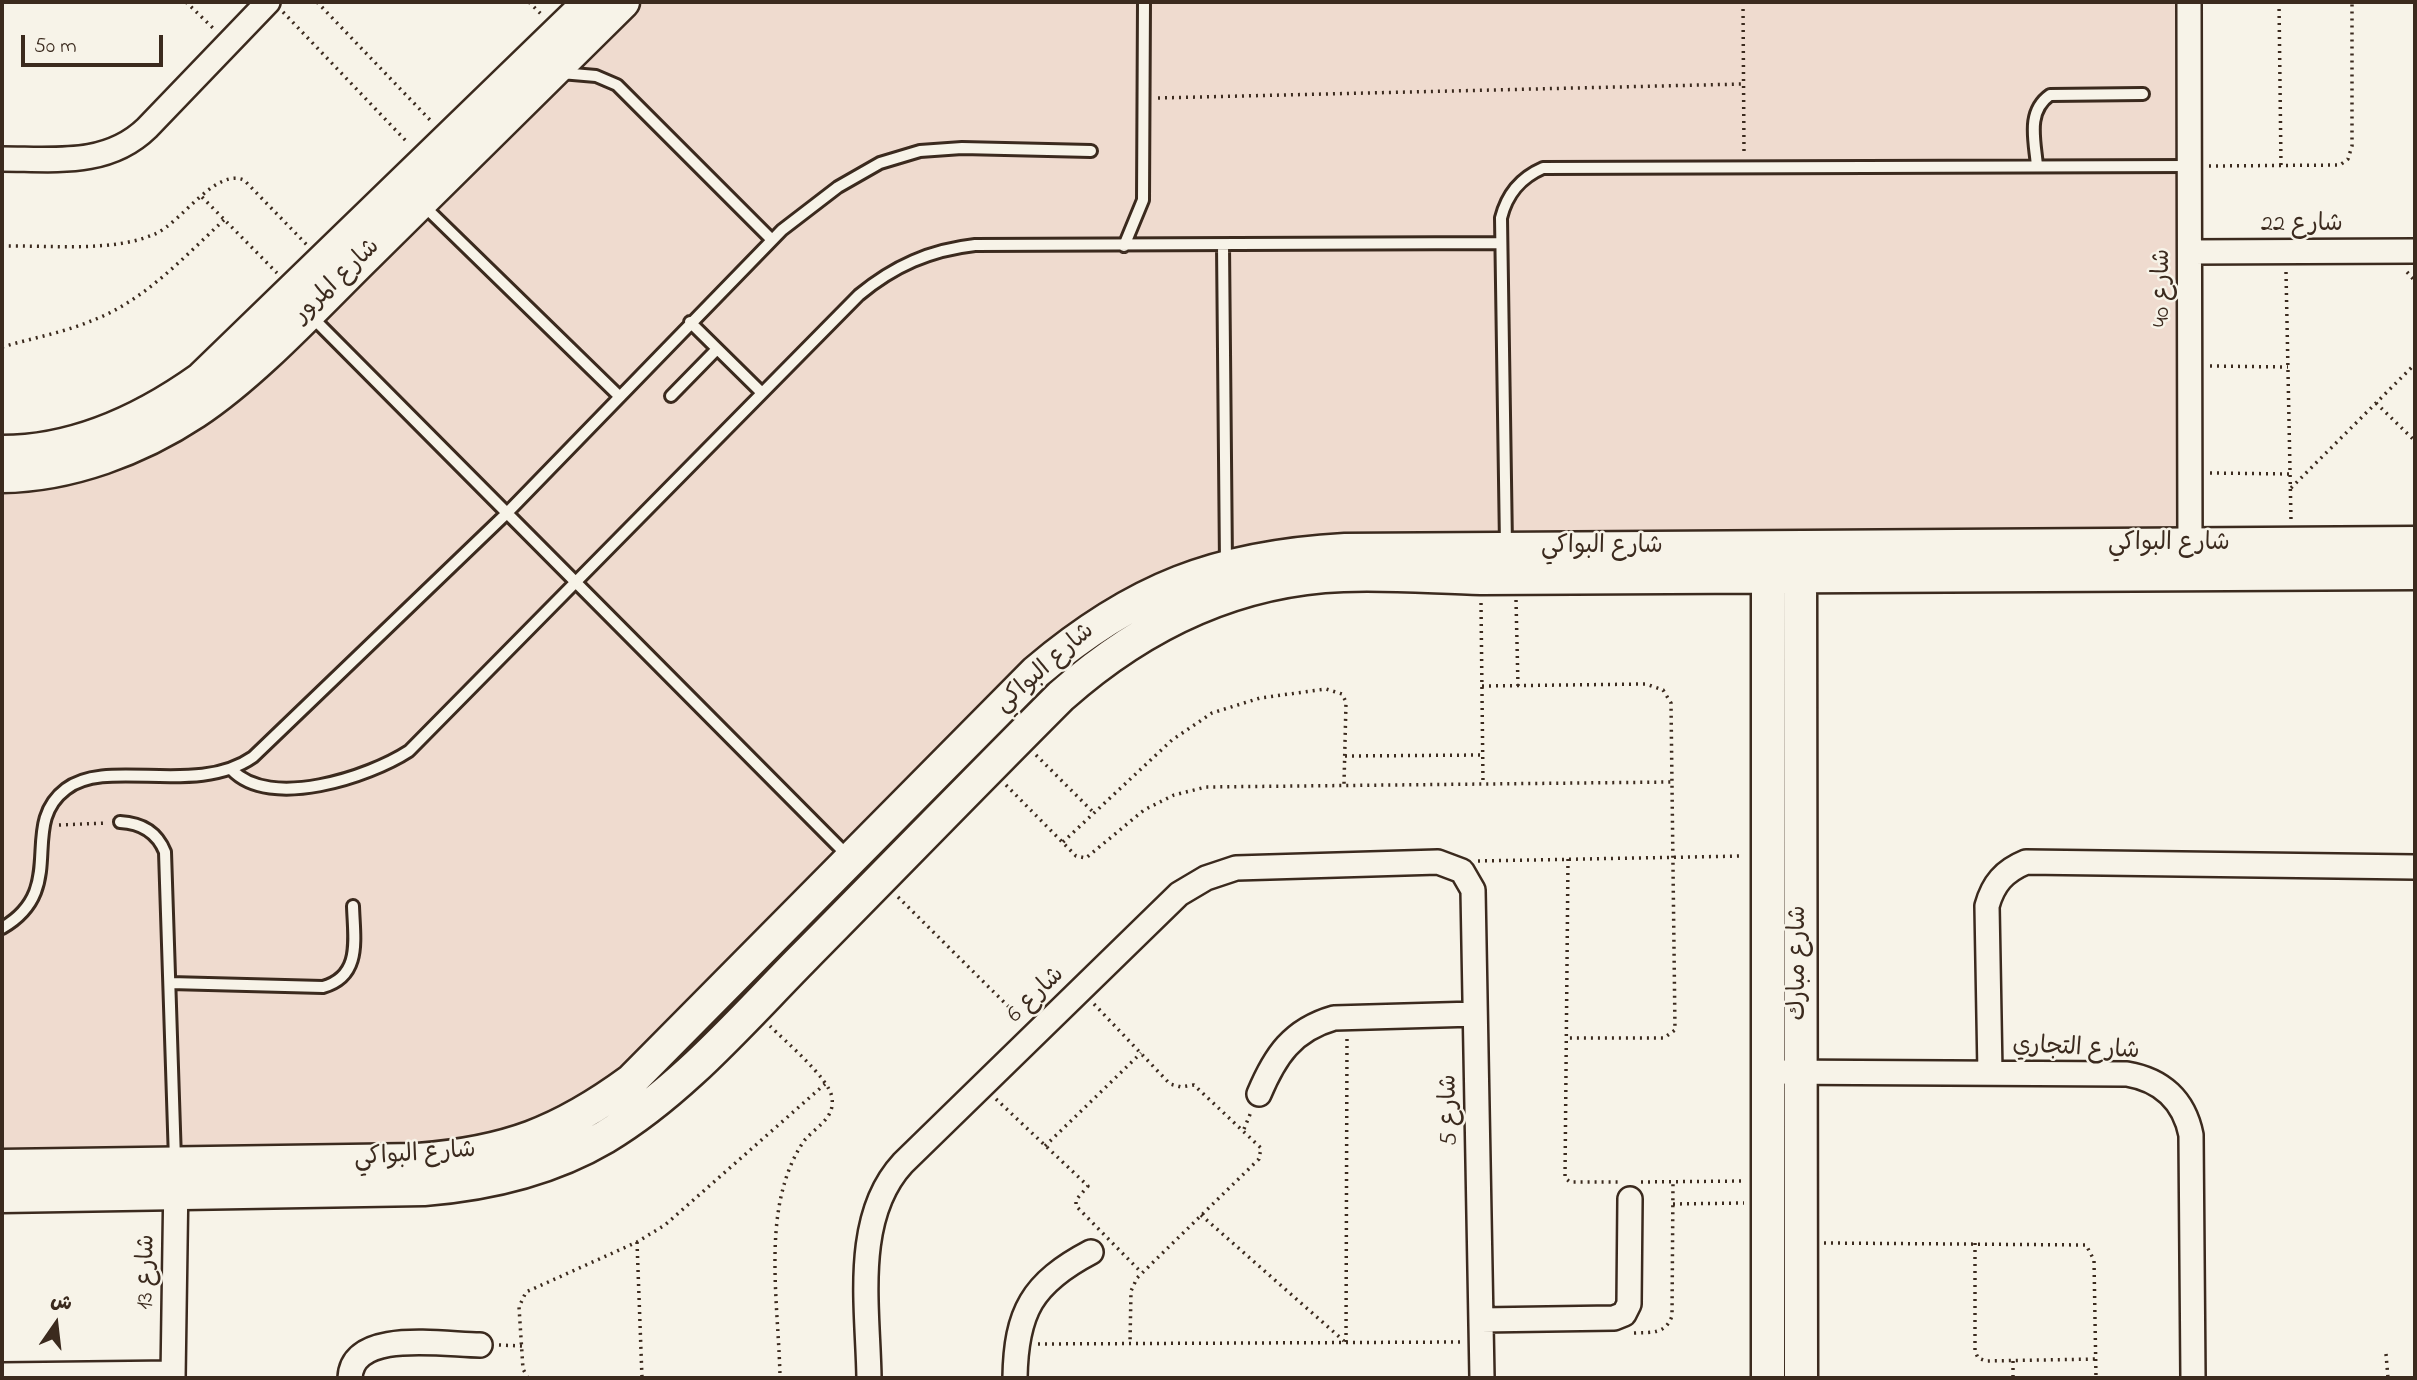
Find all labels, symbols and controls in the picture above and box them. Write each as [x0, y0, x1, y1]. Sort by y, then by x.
scale bar [24, 21, 166, 65]
text: 50 m [34, 32, 77, 62]
street label: شارع 22 [2261, 212, 2343, 240]
street label: شارع المرور [289, 234, 387, 330]
street label: شارع 40 [2150, 249, 2178, 327]
street label: شارع البواكي [2108, 531, 2230, 559]
street label: شارع البواكي [1541, 534, 1663, 562]
street label: شارع البواكي [991, 618, 1101, 720]
street label: شارع مبارك [1786, 905, 1814, 1021]
street label: شارع 6 [1002, 962, 1072, 1030]
street label: شارع التجاري [2012, 1032, 2140, 1068]
street label: شارع 5 [1436, 1074, 1466, 1146]
street label: شارع البواكي [353, 1137, 477, 1175]
street label: شارع 13 [133, 1234, 163, 1310]
text: ش [48, 1288, 75, 1319]
north arrow [21, 1289, 91, 1359]

